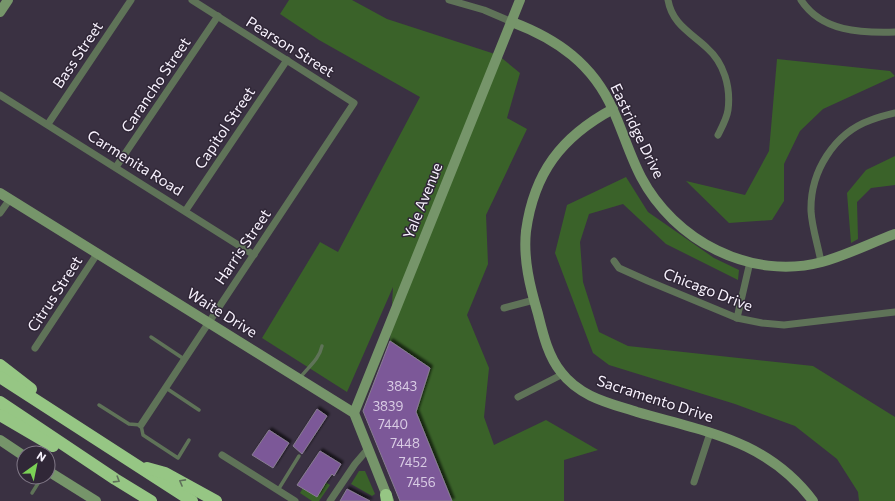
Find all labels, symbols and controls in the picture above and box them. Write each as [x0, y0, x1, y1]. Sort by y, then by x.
street label: Pearson Street [243, 12, 338, 80]
street label: Bass Street [48, 18, 106, 91]
street label: Carancho Street [117, 34, 194, 135]
street label: Eastridge Drive [607, 80, 669, 181]
street label: Capitol Street [190, 83, 258, 172]
street label: Carmenita Road [84, 126, 187, 199]
street label: Yale Avenue [399, 160, 446, 241]
street label: Harris Street [210, 205, 274, 288]
street label: Citrus Street [23, 252, 85, 335]
street label: Chicago Drive [661, 264, 756, 314]
street label: Waite Drive [184, 284, 261, 341]
street label: Sacramento Drive [595, 371, 716, 425]
house number: 3843 [387, 378, 417, 394]
house number: 3839 [373, 398, 403, 414]
house number: 7440 [378, 416, 408, 432]
house number: 7448 [390, 435, 420, 451]
north arrow [16, 445, 56, 485]
text: N [35, 448, 49, 464]
house number: 7452 [399, 454, 427, 470]
house number: 7456 [406, 474, 436, 490]
one-way arrow [113, 475, 120, 483]
one-way arrow [179, 480, 186, 487]

